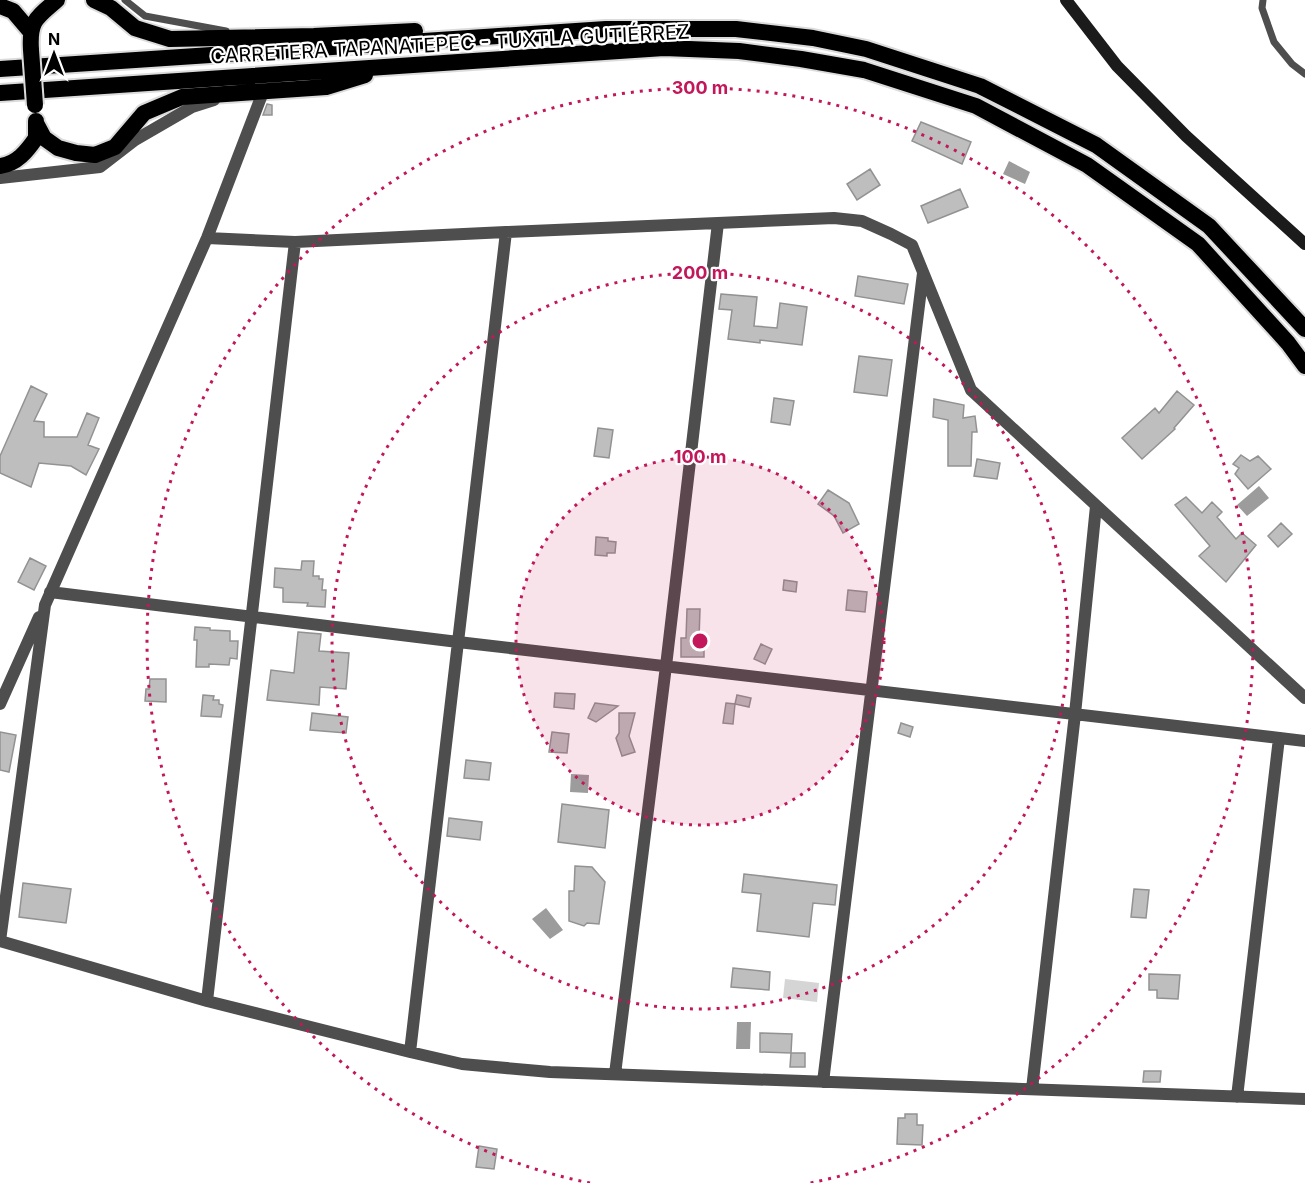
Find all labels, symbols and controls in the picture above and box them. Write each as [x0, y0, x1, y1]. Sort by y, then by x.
street label: CARRETERA TAPANATEPEC - TUXTLA GUTIÉRREZ [210, 18, 690, 69]
north arrow [24, 24, 84, 84]
text: N [48, 29, 60, 49]
text: 300 m [672, 77, 728, 98]
text: 200 m [672, 262, 728, 283]
text: 100 m [674, 446, 726, 467]
centre of rings [690, 631, 710, 651]

